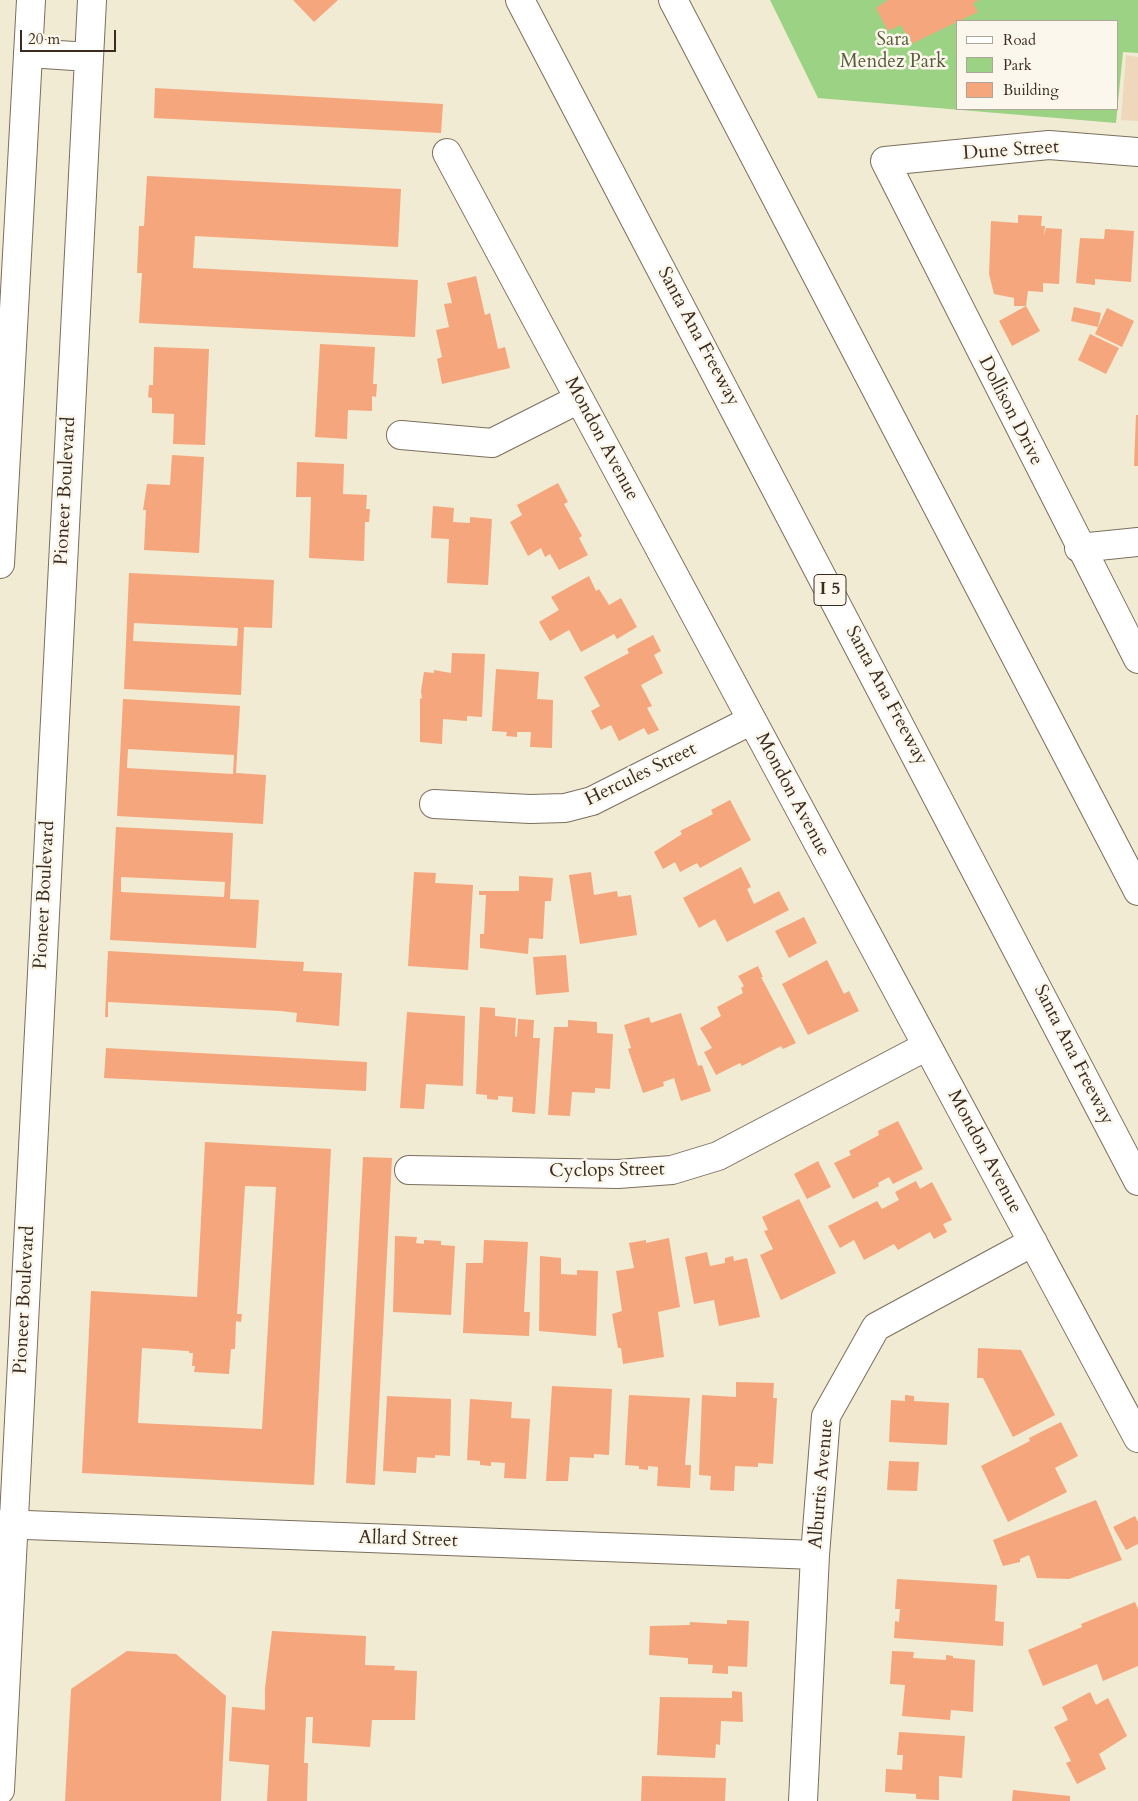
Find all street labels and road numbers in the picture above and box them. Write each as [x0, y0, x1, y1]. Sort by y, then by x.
street label: Dune Street [962, 136, 1060, 166]
street label: Santa Ana Freeway [652, 264, 744, 410]
street label: Dollison Drive [973, 353, 1047, 469]
street label: Mondon Avenue [559, 373, 643, 505]
street label: Pioneer Boulevard [51, 416, 81, 566]
road number: I 5 [814, 574, 846, 606]
street label: Santa Ana Freeway [840, 623, 932, 769]
street label: Mondon Avenue [750, 729, 834, 861]
street label: Hercules Street [582, 738, 700, 812]
street label: Pioneer Boulevard [30, 820, 60, 970]
street label: Santa Ana Freeway [1028, 981, 1118, 1129]
street label: Mondon Avenue [942, 1086, 1026, 1218]
street label: Cyclops Street [549, 1159, 665, 1183]
street label: Pioneer Boulevard [10, 1225, 40, 1375]
street label: Alburtis Avenue [805, 1418, 839, 1550]
street label: Allard Street [358, 1527, 458, 1553]

